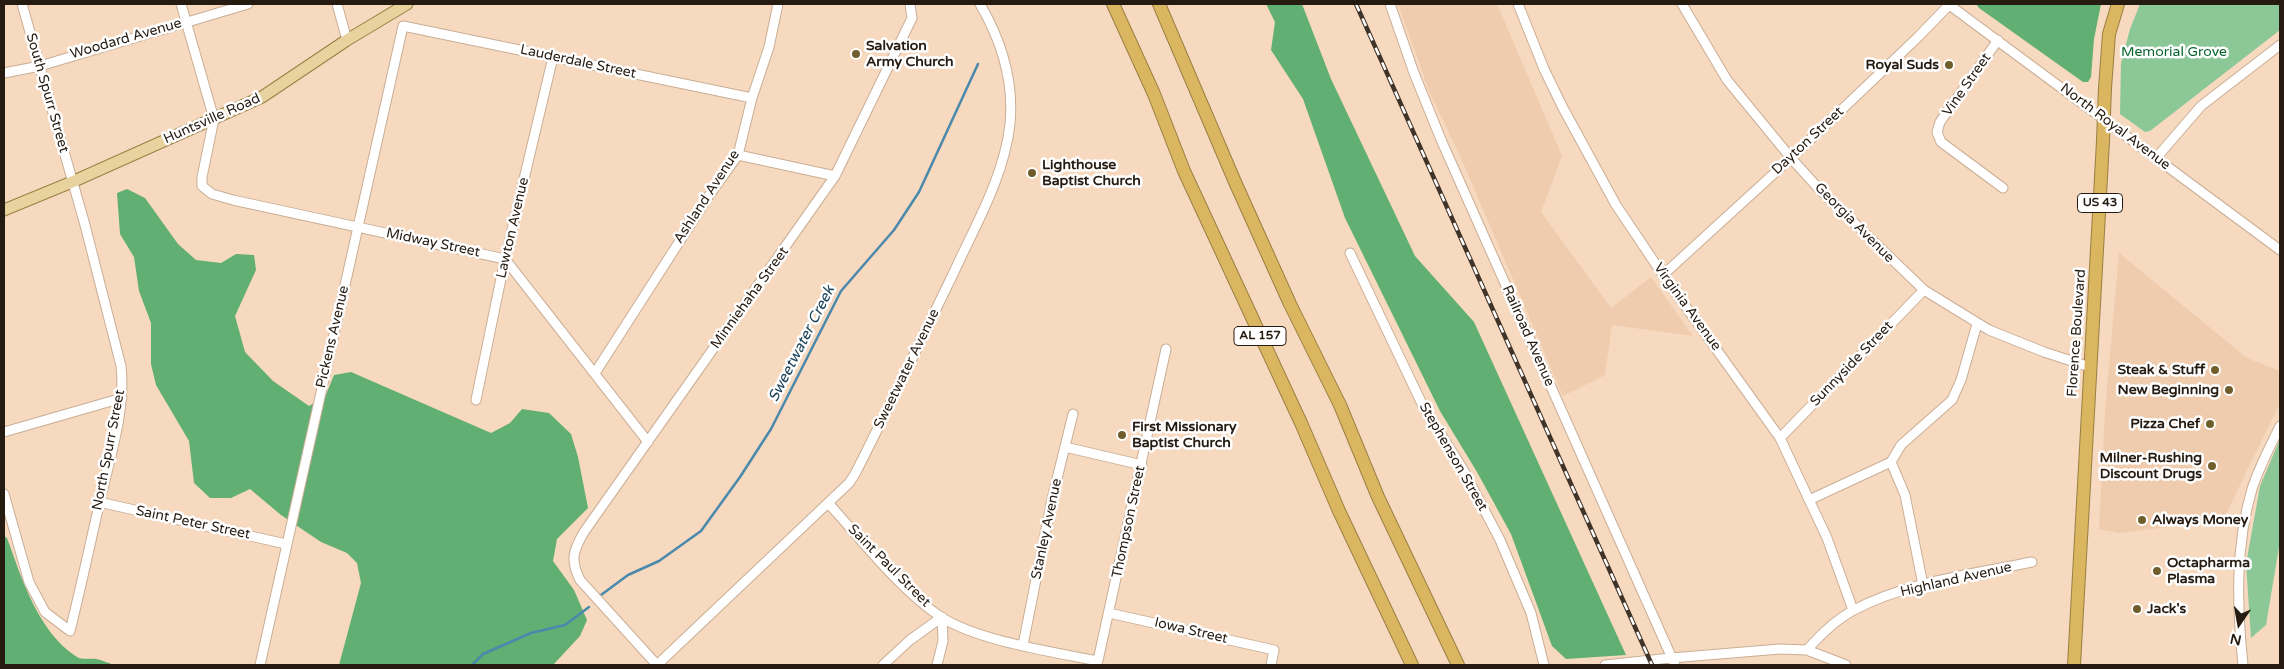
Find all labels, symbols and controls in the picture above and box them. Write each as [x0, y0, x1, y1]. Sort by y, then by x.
street label: Woodard Avenue [68, 15, 184, 63]
street label: South Spurr Street [22, 31, 72, 155]
place label: Salvation Army Church [866, 38, 953, 70]
street label: Lauderdale Street [519, 42, 637, 82]
park label: Memorial Grove [2121, 44, 2227, 60]
marker: Salvation Army Church [850, 48, 862, 60]
street label: Vine Street [1939, 50, 1995, 120]
place label: Royal Suds [1866, 57, 1939, 73]
marker: Royal Suds [1943, 59, 1955, 71]
street label: North Royal Avenue [2057, 80, 2173, 174]
street label: Huntsville Road [161, 90, 263, 148]
street label: Dayton Street [1769, 104, 1847, 178]
street label: Ashland Avenue [671, 147, 743, 247]
place label: Lighthouse Baptist Church [1042, 157, 1141, 190]
marker: Lighthouse Baptist Church [1026, 167, 1038, 179]
street label: Lawton Avenue [493, 176, 533, 280]
street label: Georgia Avenue [1811, 180, 1897, 266]
road number: US 43 [2078, 194, 2122, 212]
street label: Midway Street [384, 225, 482, 261]
street label: Minniehaha Street [707, 244, 793, 352]
street label: Virginia Avenue [1650, 260, 1724, 354]
street label: Florence Boulevard [2064, 268, 2090, 398]
water label: Sweetwater Creek [765, 283, 839, 405]
street label: Railroad Avenue [1498, 283, 1558, 389]
street label: Pickens Avenue [313, 284, 353, 390]
street label: Sweetwater Avenue [871, 306, 943, 432]
street label: Sunnyside Street [1807, 318, 1897, 410]
road number: AL 157 [1234, 326, 1286, 346]
place label: Steak & Stuff [2117, 362, 2205, 378]
marker: Steak & Stuff [2209, 364, 2221, 376]
place label: New Beginning [2118, 382, 2219, 398]
marker: New Beginning [2223, 384, 2235, 396]
street label: North Spurr Street [89, 388, 129, 512]
street label: Stephenson Street [1415, 400, 1491, 514]
place label: Pizza Chef [2130, 416, 2200, 432]
marker: Pizza Chef [2204, 418, 2216, 430]
place label: First Missionary Baptist Church [1132, 419, 1236, 452]
marker: First Missionary Baptist Church [1116, 429, 1128, 441]
place label: Milner-Rushing Discount Drugs [2100, 450, 2202, 482]
marker: Milner-Rushing Discount Drugs [2206, 460, 2218, 472]
street label: Thompson Street [1109, 464, 1149, 580]
street label: Stanley Avenue [1028, 477, 1066, 581]
street label: Saint Peter Street [134, 503, 252, 543]
place label: Always Money [2152, 512, 2248, 528]
marker: Always Money [2136, 514, 2148, 526]
street label: Saint Paul Street [844, 521, 934, 611]
place label: Octapharma Plasma [2167, 555, 2250, 588]
street label: Highland Avenue [1899, 559, 2013, 601]
marker: Octapharma Plasma [2151, 565, 2163, 577]
north arrow [2214, 599, 2264, 649]
place label: Jack's [2147, 601, 2186, 617]
marker: Jack's [2131, 603, 2143, 615]
street label: Iowa Street [1153, 614, 1229, 648]
text: N [2229, 630, 2243, 649]

